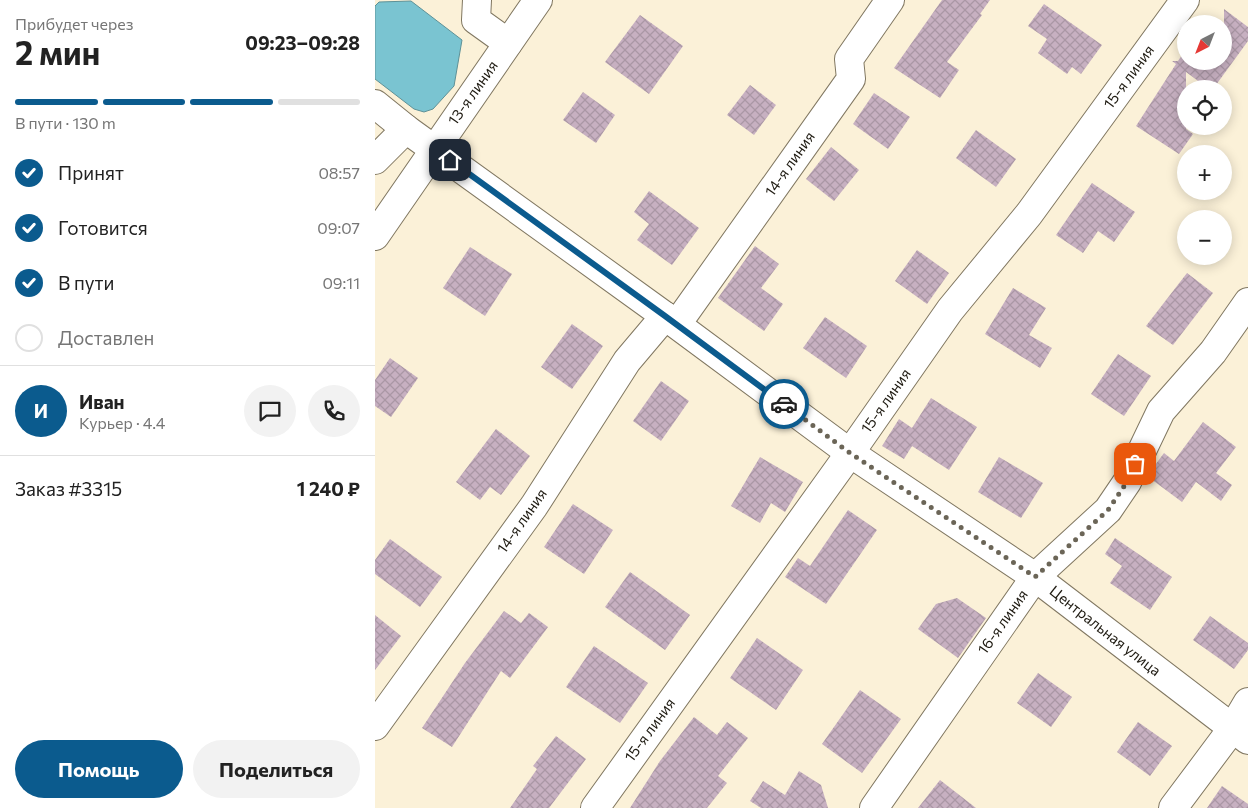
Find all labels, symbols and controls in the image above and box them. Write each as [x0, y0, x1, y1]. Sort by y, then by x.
text: Прибудет через [15, 14, 134, 33]
north arrow [1177, 15, 1233, 70]
map controls [1177, 15, 1232, 265]
text: 09:23–09:28 [245, 31, 360, 54]
text: 2 мин [15, 32, 100, 72]
street label: 15-я линия [1099, 41, 1157, 112]
street label: 13-я линия [443, 57, 501, 128]
button: locate [1177, 80, 1232, 135]
text: В пути · 130 m [15, 113, 116, 132]
street label: 14-я линия [760, 128, 818, 199]
pin [429, 139, 471, 181]
button: + [1177, 145, 1232, 200]
icon: home [436, 146, 464, 174]
icon: check [15, 159, 43, 187]
text: Принят [58, 161, 124, 184]
text: 08:57 [318, 163, 360, 182]
button: − [1177, 210, 1232, 265]
icon: check [15, 214, 43, 242]
text: Готовится [58, 216, 148, 239]
text: 09:07 [317, 218, 360, 237]
icon: check [15, 269, 43, 297]
text: В пути [58, 271, 114, 294]
text: 09:11 [322, 273, 360, 292]
text: Доставлен [58, 326, 154, 349]
street label: 15-я линия [856, 365, 914, 436]
courier [759, 379, 809, 429]
button: chat [244, 385, 296, 437]
button: phone [308, 385, 360, 437]
text: Иван [79, 390, 125, 413]
icon: car [770, 390, 798, 418]
text: И [34, 399, 48, 422]
text: Курьер · 4.4 [79, 413, 165, 432]
pin [1114, 443, 1156, 485]
icon: bag [1121, 450, 1149, 478]
text: Заказ #3315 [15, 477, 122, 500]
text: 1 240 ₽ [297, 477, 360, 500]
street label: 14-я линия [492, 485, 550, 556]
street label: Центральная улица [1046, 581, 1165, 679]
street label: 16-я линия [973, 586, 1031, 657]
street label: 15-я линия [620, 694, 678, 765]
button: Помощь [15, 740, 183, 798]
button: Поделиться [193, 740, 360, 798]

